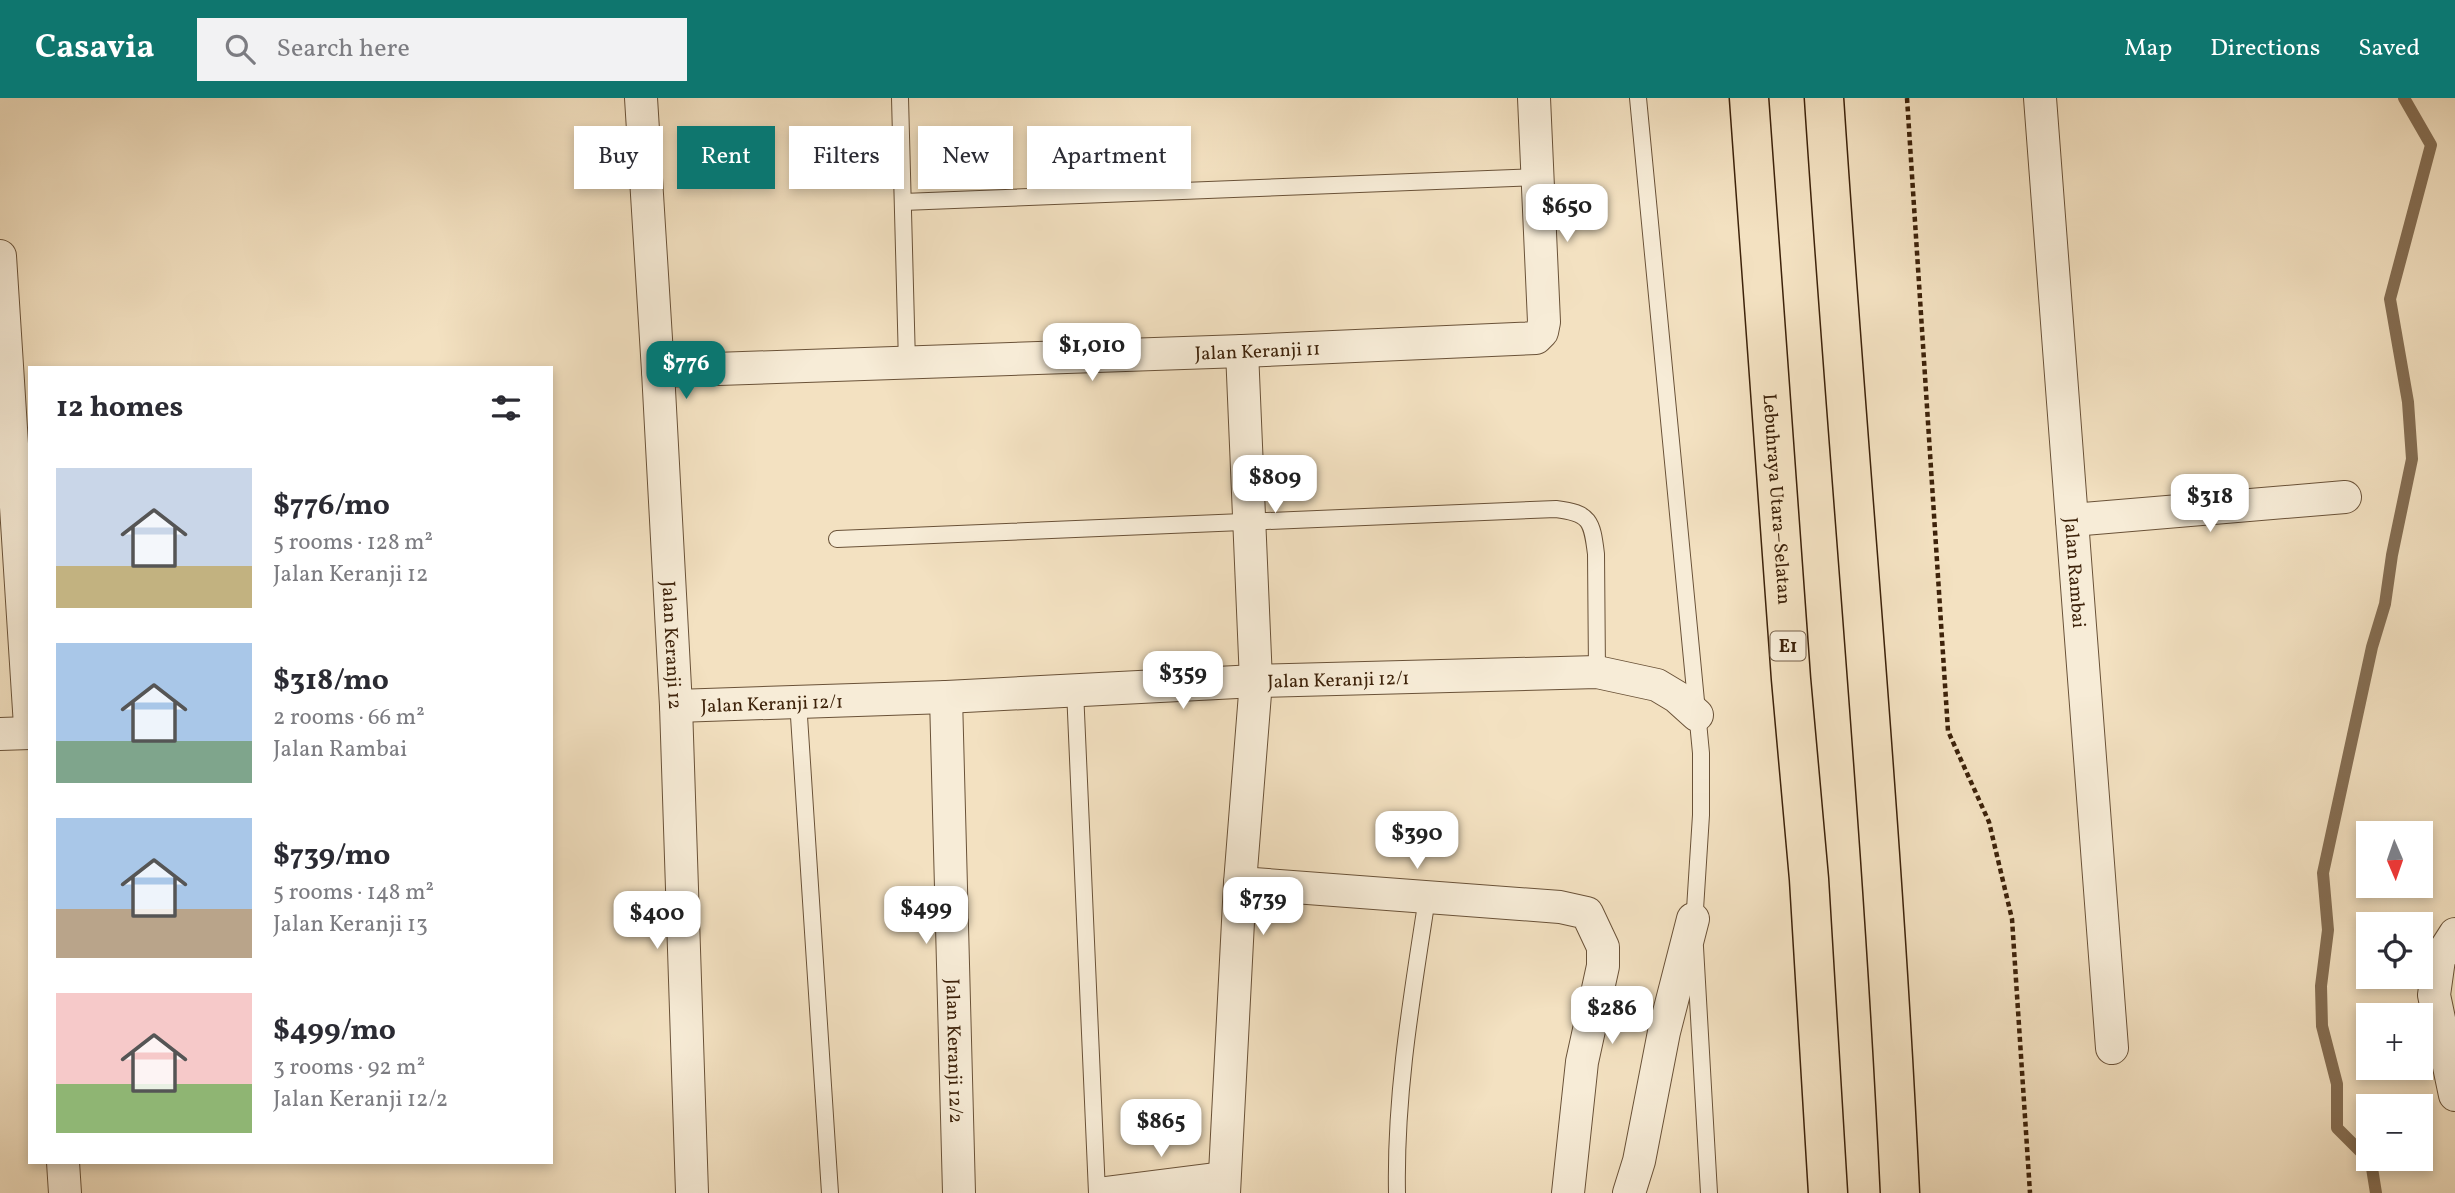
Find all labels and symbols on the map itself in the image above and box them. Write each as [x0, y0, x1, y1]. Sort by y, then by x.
pin: $650 [1526, 184, 1608, 244]
pin: $1,010 [1035, 324, 1149, 383]
street label: Jalan Keranji 11 [1194, 337, 1321, 368]
pin: $776 [645, 342, 727, 401]
street label: Lebuhraya Utara–Selatan [1755, 393, 1797, 606]
pin: $809 [1234, 456, 1316, 515]
pin: $318 [2169, 474, 2251, 534]
street label: Jalan Rambai [2057, 516, 2091, 629]
street label: Jalan Keranji 12 [654, 580, 687, 710]
road number: E1 [1770, 632, 1806, 660]
pin: $359 [1142, 652, 1224, 711]
street label: Jalan Keranji 12/1 [1267, 666, 1410, 696]
street label: Jalan Keranji 12/1 [701, 689, 844, 720]
pin: $390 [1376, 812, 1458, 871]
north arrow [2356, 821, 2432, 898]
pin: $739 [1222, 878, 1304, 937]
pin: $499 [885, 886, 967, 946]
pin: $400 [616, 892, 698, 951]
street label: Jalan Keranji 12/2 [938, 978, 968, 1124]
pin: $286 [1571, 986, 1653, 1046]
pin: $865 [1120, 1100, 1202, 1159]

